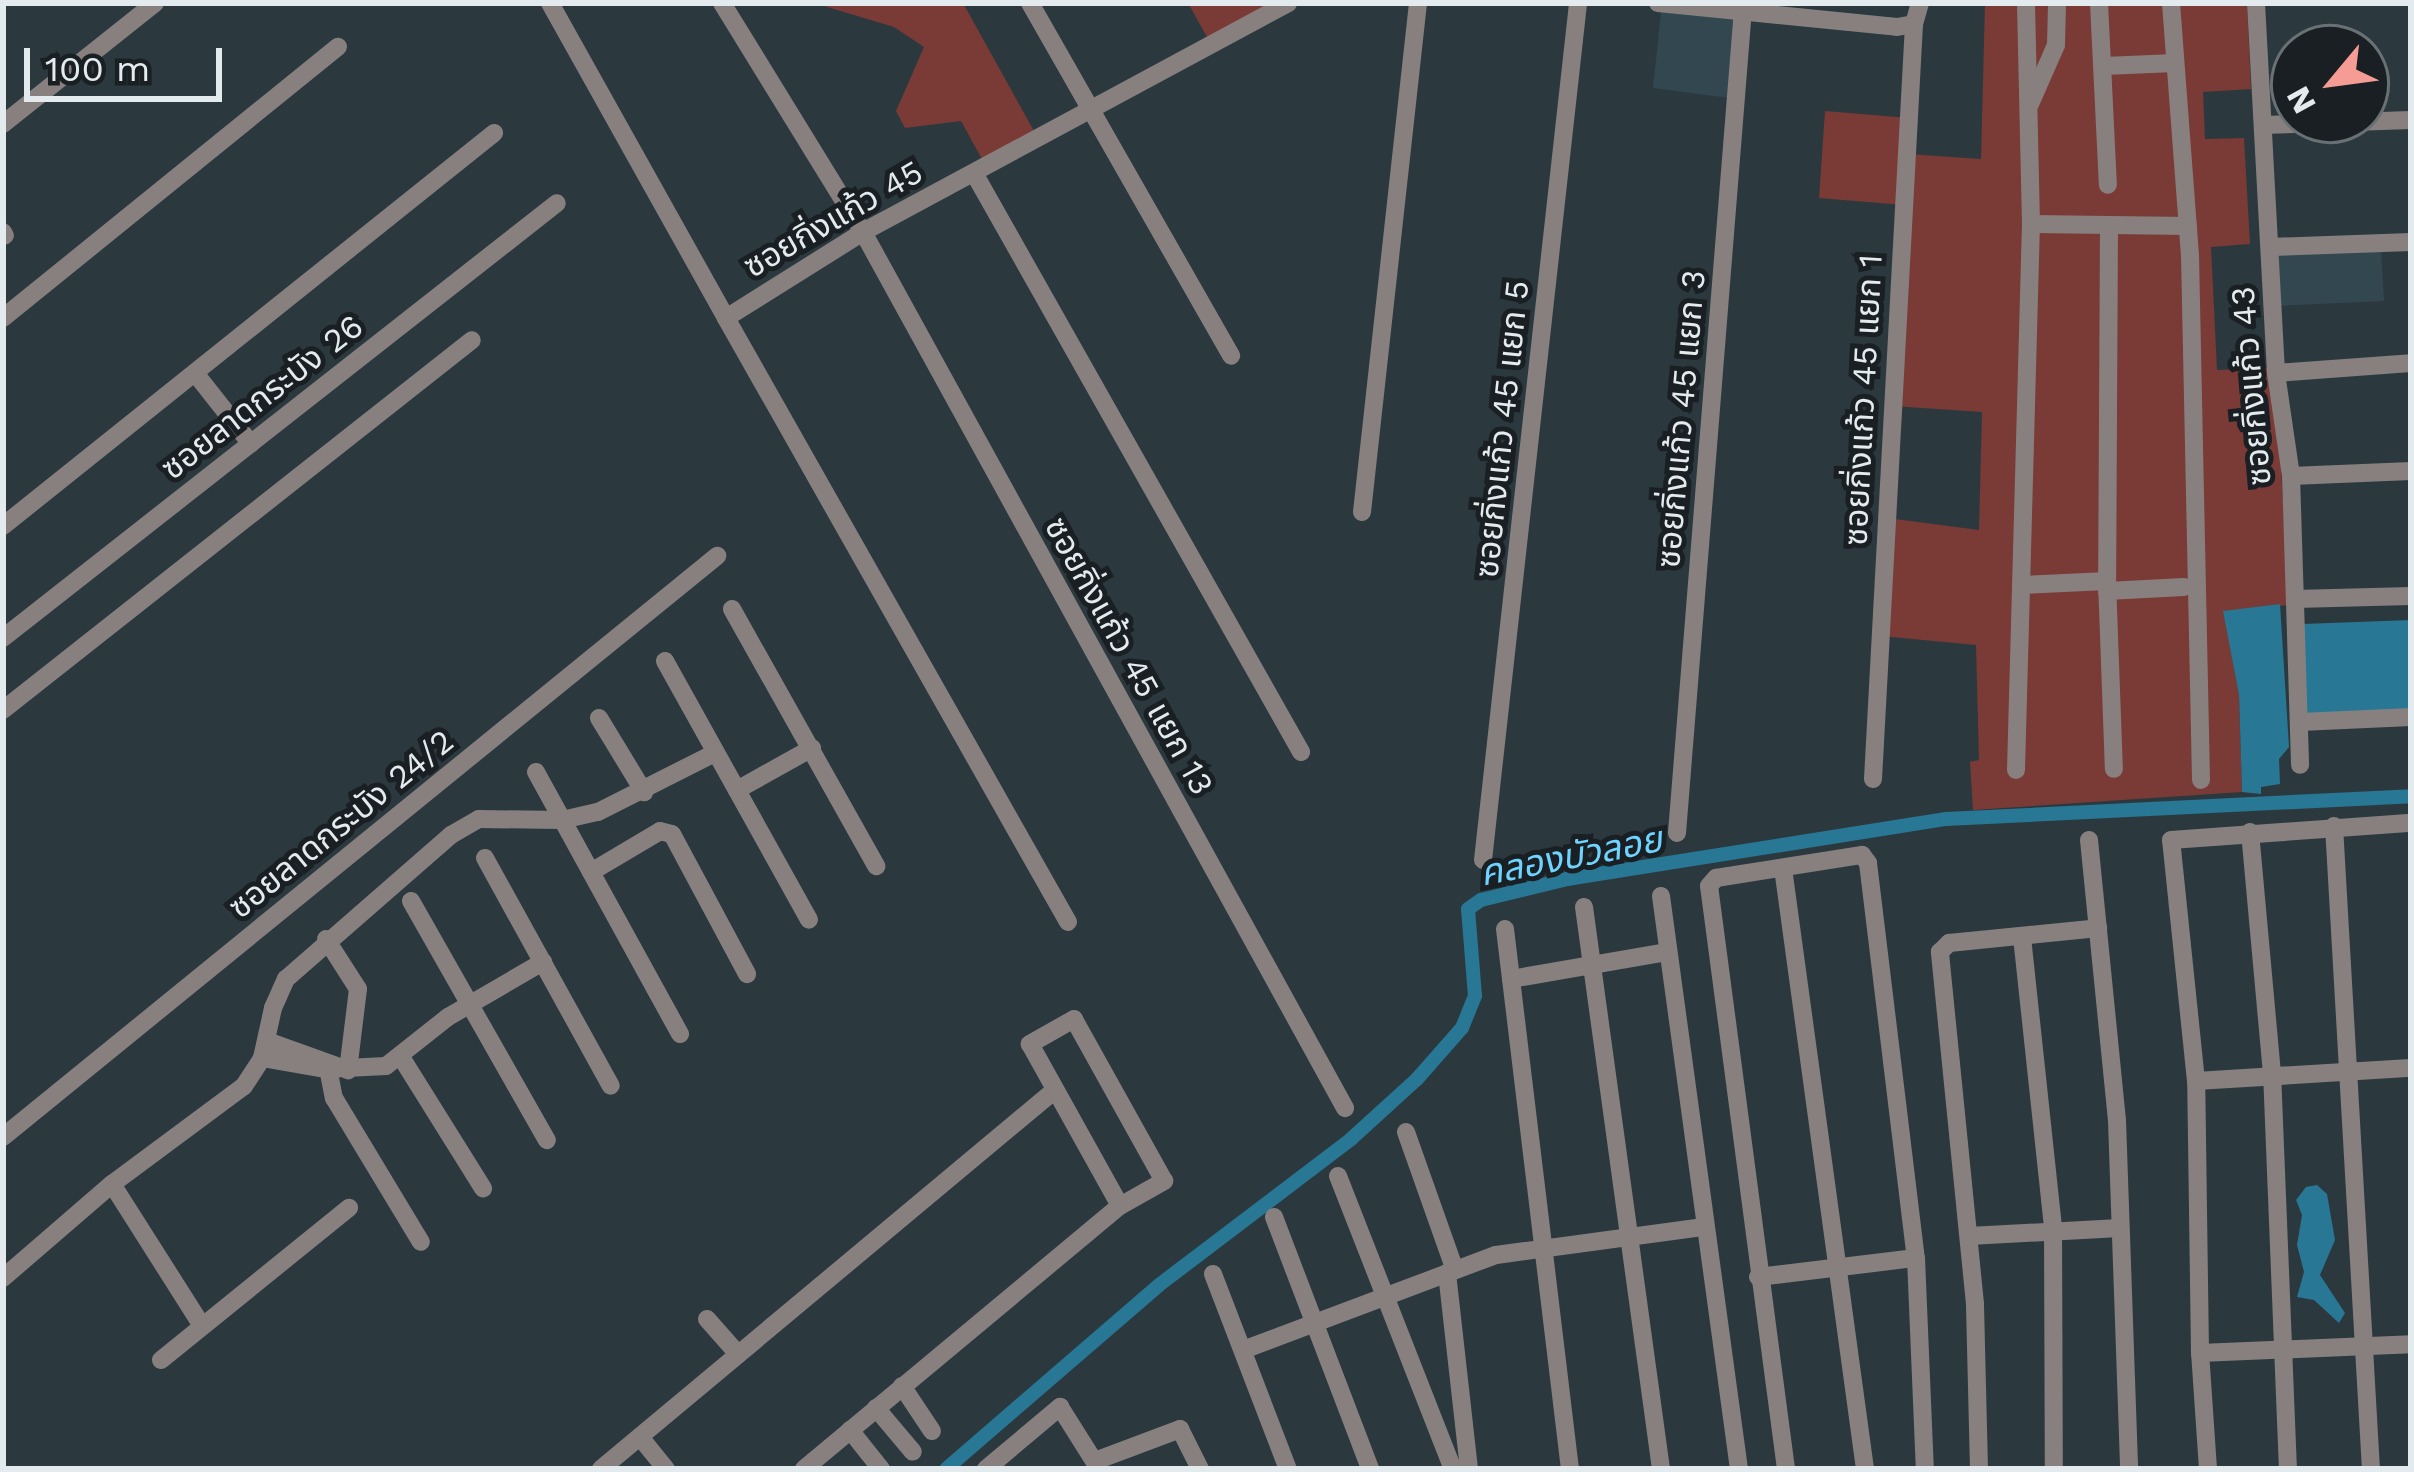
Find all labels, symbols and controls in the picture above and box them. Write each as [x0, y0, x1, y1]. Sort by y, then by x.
scale bar [30, 24, 228, 98]
north arrow [2270, 24, 2390, 144]
text: 100 m [45, 48, 150, 90]
text: N [2278, 80, 2324, 120]
street label: ซอยกิ่งแก้ว 45 [737, 152, 929, 286]
street label: ซอยกิ่งแก้ว 45 แยก 1 [1836, 253, 1890, 547]
street label: ซอยกิ่งแก้ว 45 แยก 3 [1648, 268, 1714, 570]
street label: ซอยกิ่งแก้ว 45 แยก 5 [1467, 278, 1537, 580]
street label: ซอยกิ่งแก้ว 43 [2223, 285, 2279, 487]
street label: ซอยลาดกระบัง 26 [153, 306, 371, 488]
street label: ซอยกิ่งแก้ว 45 แยก 13 [1036, 510, 1222, 802]
street label: ซอยลาดกระบัง 24/2 [221, 721, 461, 927]
water label: คลองบัวลอย [1476, 818, 1666, 896]

